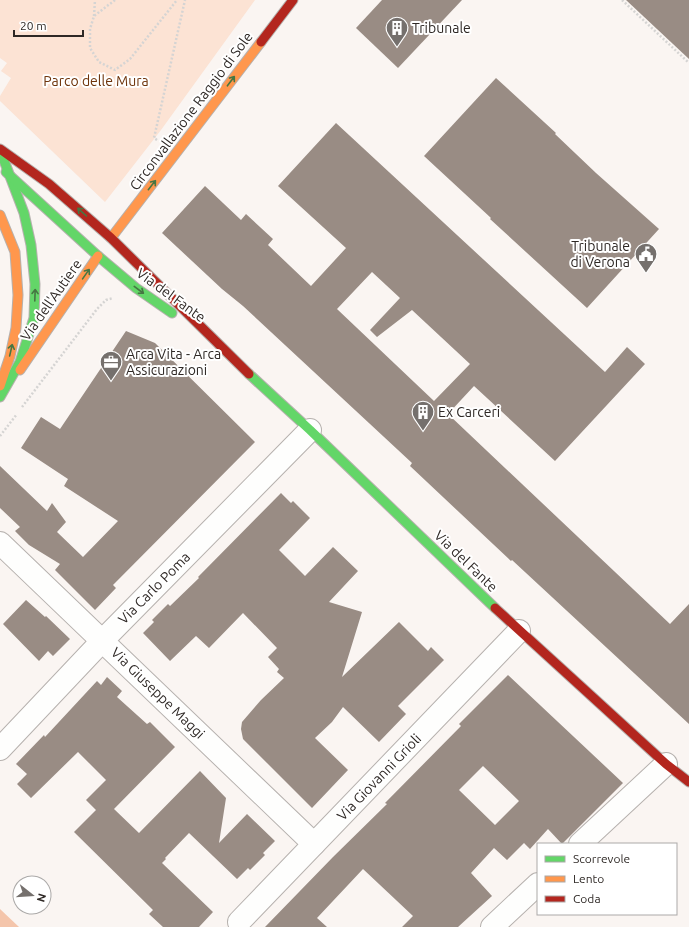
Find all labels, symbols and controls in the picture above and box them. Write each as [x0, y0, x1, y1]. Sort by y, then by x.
scale bar [14, 12, 83, 38]
building icon: Tribunale [384, 15, 410, 48]
text: 20 m [20, 19, 47, 32]
place label: Tribunale [412, 20, 471, 36]
street label: Circonvallazione Raggio di Sole [126, 29, 256, 193]
park label: Parco delle Mura [43, 73, 149, 89]
one-way arrow [227, 76, 235, 87]
one-way arrow [148, 179, 157, 190]
one-way arrow [77, 207, 87, 216]
place label: Tribunale di Verona [570, 238, 630, 270]
public building icon: Tribunale di Verona [633, 241, 659, 274]
street label: Via dell'Autiere [17, 256, 85, 344]
street label: Via del Fante [133, 265, 209, 325]
one-way arrow [82, 269, 90, 280]
one-way arrow [134, 286, 145, 294]
one-way arrow [31, 289, 38, 302]
one-way arrow [8, 344, 16, 357]
place label: Arca Vita - Arca Assicurazioni [126, 346, 221, 378]
office icon: Arca Vita - Arca Assicurazioni [98, 349, 124, 382]
building icon: Ex Carceri [410, 399, 436, 432]
place label: Ex Carceri [438, 404, 500, 420]
street label: Via del Fante [431, 527, 501, 595]
street label: Via Carlo Poma [115, 549, 193, 627]
street label: Via Giuseppe Maggi [108, 644, 208, 742]
street label: Via Giovanni Grioli [334, 730, 424, 824]
legend [537, 843, 677, 915]
text: Scorrevole [573, 852, 630, 865]
text: Lento [573, 872, 604, 885]
north arrow [12, 875, 52, 915]
text: N [35, 892, 49, 904]
text: Coda [573, 892, 601, 905]

